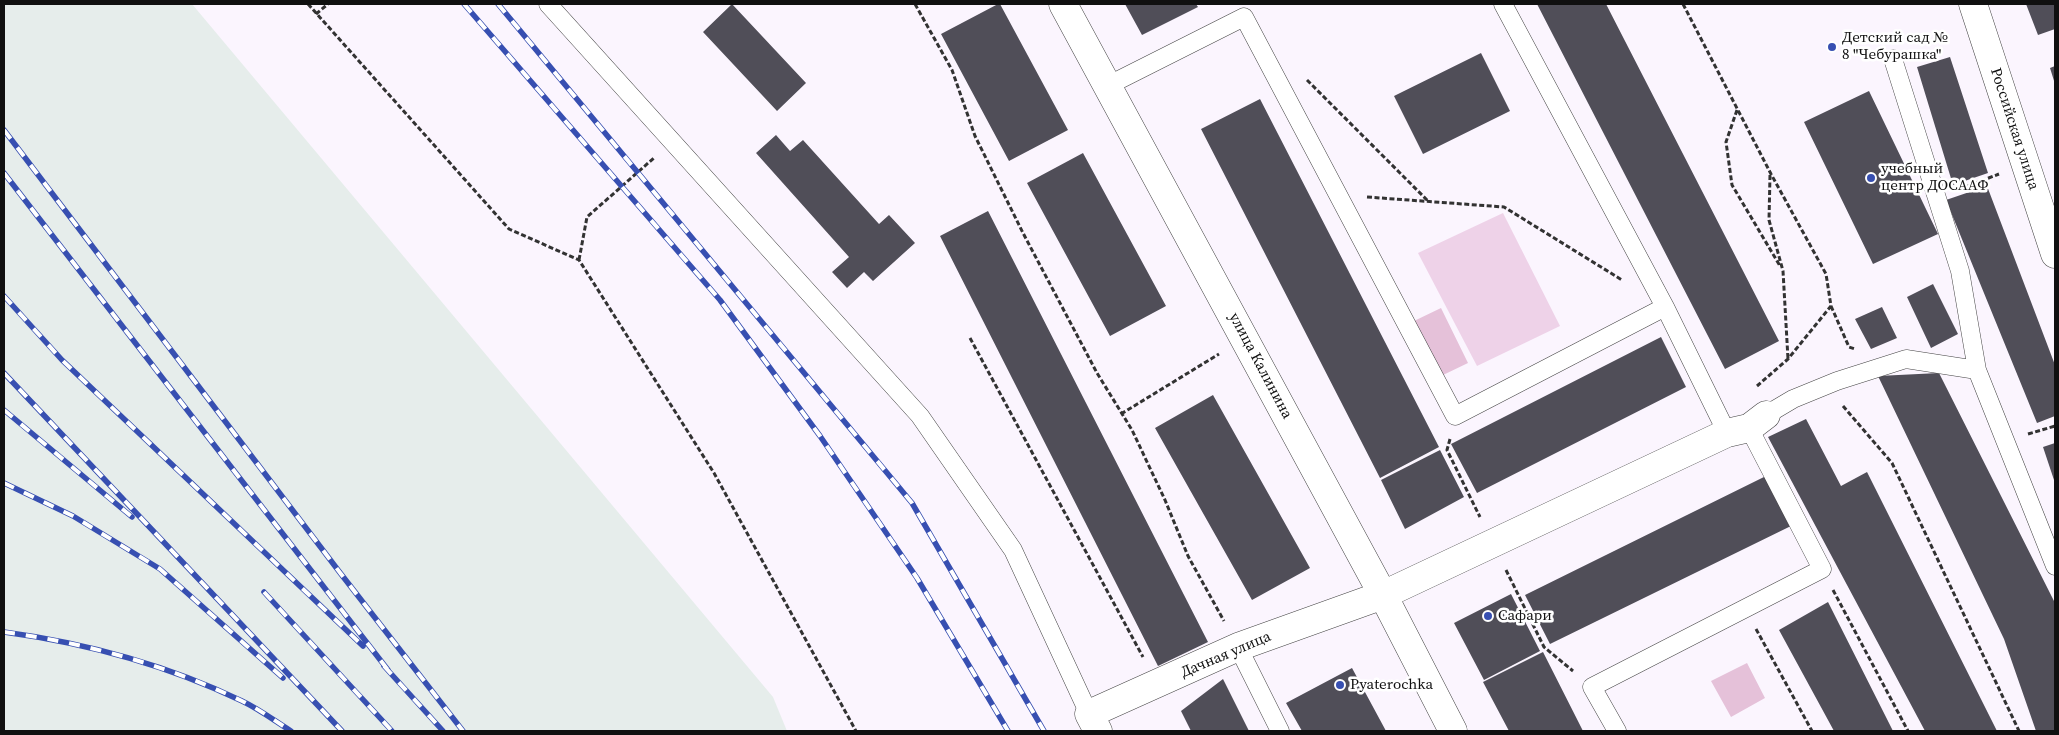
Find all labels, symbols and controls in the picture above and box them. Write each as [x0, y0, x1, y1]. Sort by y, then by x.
place label: Детский сад № 8 "Чебурашка" [1842, 29, 1948, 64]
marker: Детский сад № 8 "Чебурашка" [1826, 41, 1838, 53]
street label: Российская улица [1986, 66, 2042, 192]
place label: учебный центр ДОСААФ [1881, 160, 1988, 195]
marker: учебный центр ДОСААФ [1865, 172, 1877, 184]
street label: улица Калинина [1224, 310, 1296, 422]
place label: Сафари [1498, 607, 1552, 625]
marker: Сафари [1482, 610, 1494, 622]
street label: Дачная улица [1178, 628, 1274, 682]
place label: Pyaterochka [1350, 676, 1433, 694]
marker: Pyaterochka [1334, 679, 1346, 691]

